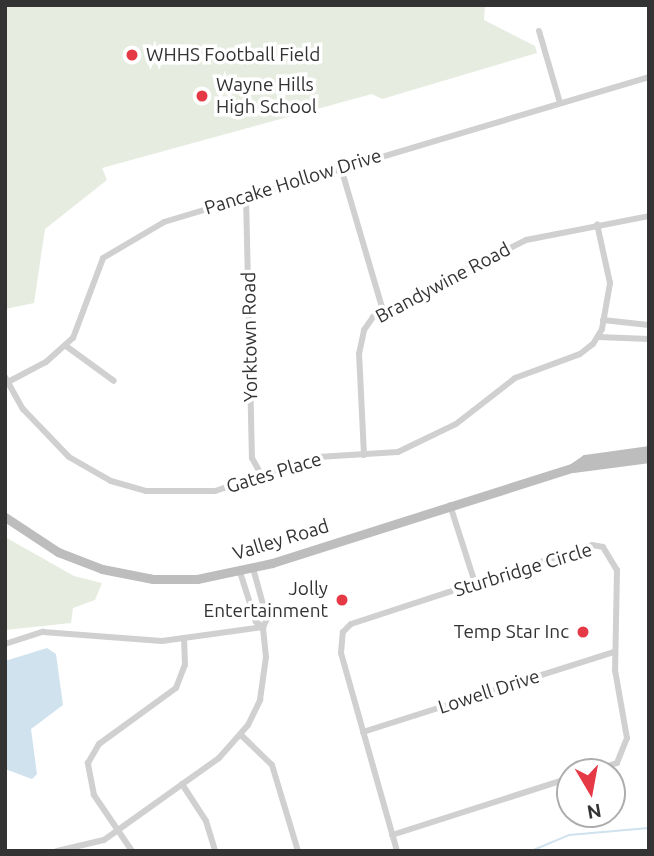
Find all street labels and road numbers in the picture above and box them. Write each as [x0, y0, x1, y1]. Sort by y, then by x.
street label: Pancake Hollow Drive [202, 144, 384, 220]
street label: Brandywine Road [372, 238, 514, 328]
street label: Yorktown Road [237, 272, 263, 402]
street label: Gates Place [224, 448, 324, 498]
street label: Valley Road [230, 515, 332, 565]
street label: Sturbridge Circle [451, 538, 595, 602]
street label: Lowell Drive [435, 665, 543, 719]

